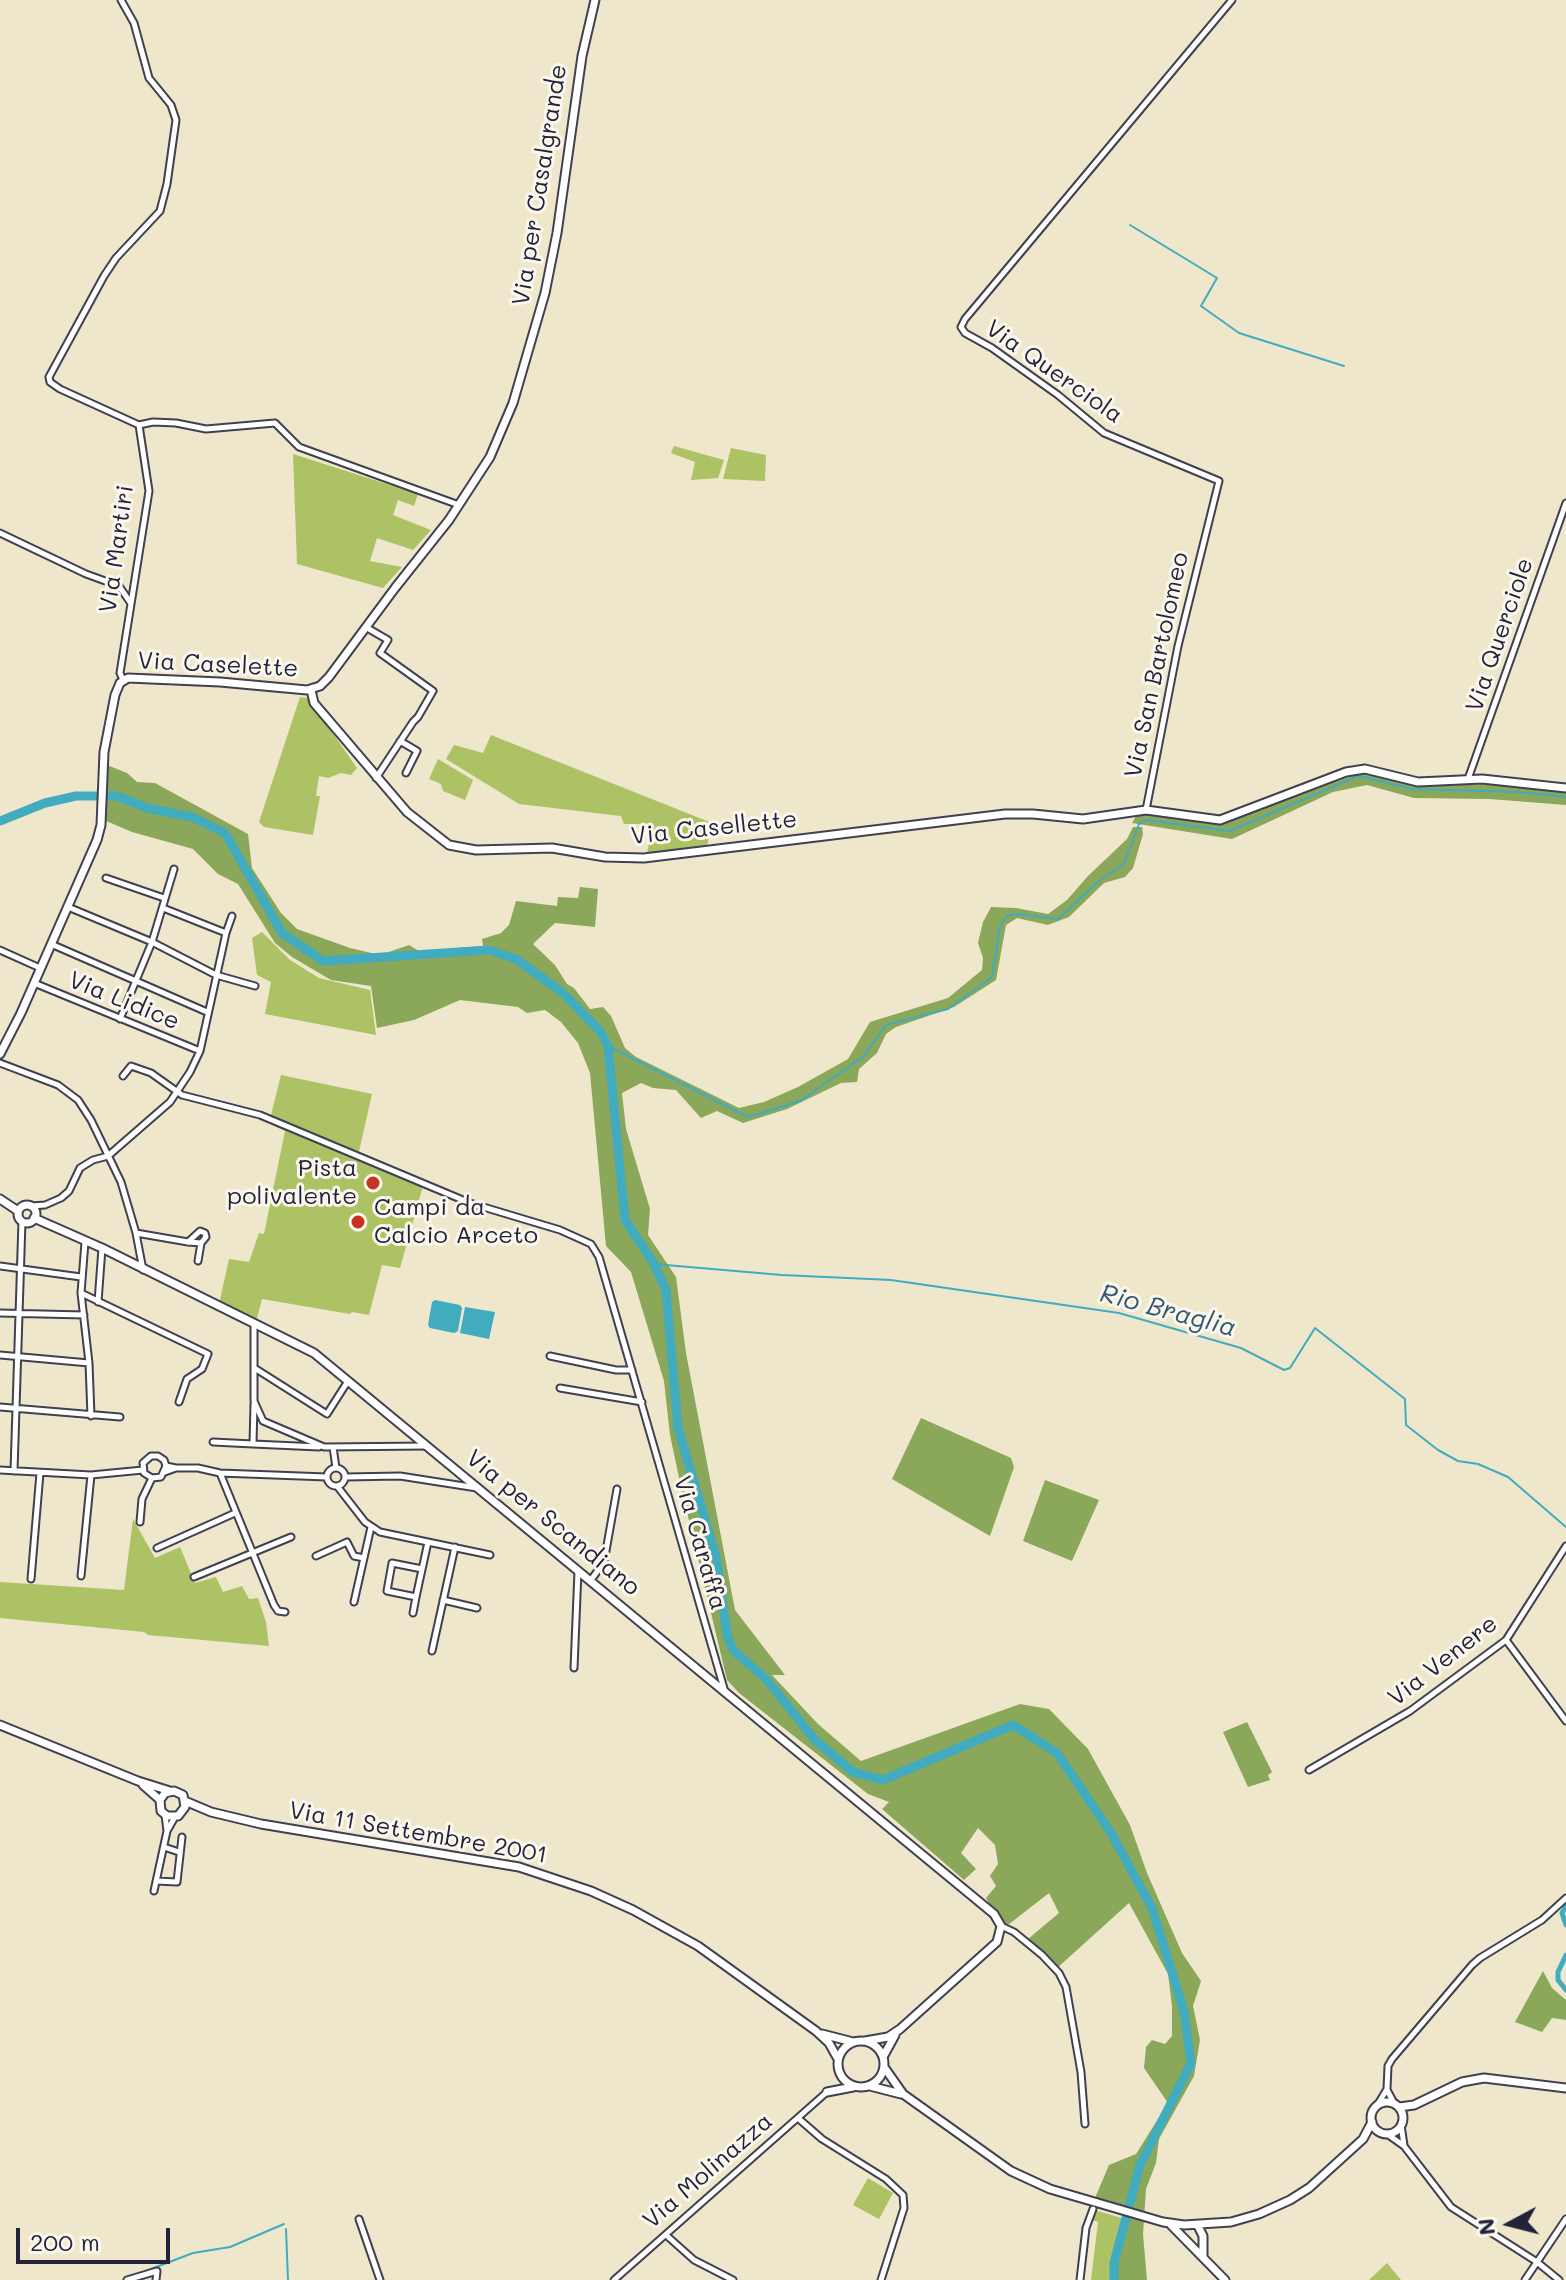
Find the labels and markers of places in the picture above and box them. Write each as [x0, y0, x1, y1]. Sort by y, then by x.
place label: Pista polivalente [227, 1155, 357, 1211]
marker: Pista polivalente [364, 1174, 382, 1192]
place label: Campi da Calcio Arceto [374, 1194, 538, 1250]
marker: Campi da Calcio Arceto [349, 1213, 367, 1231]

